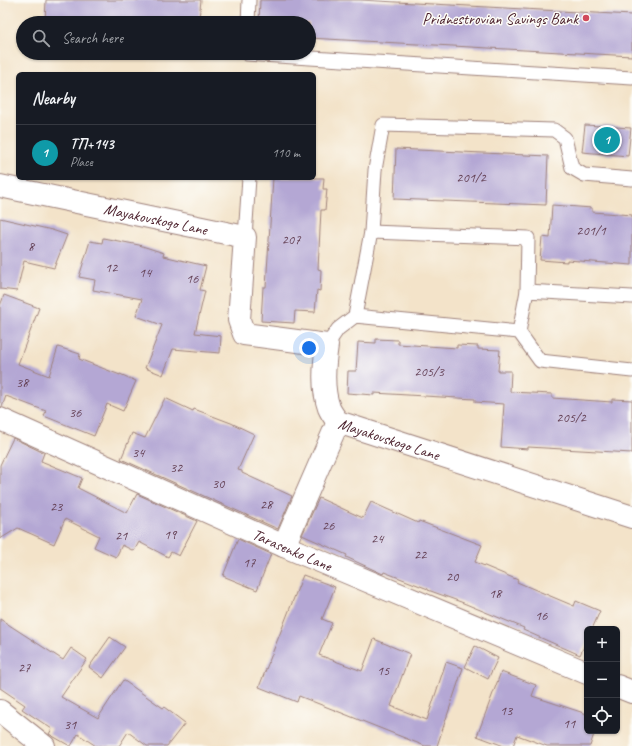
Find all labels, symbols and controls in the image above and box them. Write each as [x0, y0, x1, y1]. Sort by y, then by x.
place label: Pridnestrovian Savings Bank [422, 9, 579, 29]
marker: Pridnestrovian Savings Bank [581, 13, 591, 23]
search box [16, 16, 316, 60]
icon: search [30, 27, 52, 49]
text: Search here [62, 29, 123, 48]
text: Nearby [32, 88, 75, 109]
pin: 1 [594, 125, 620, 155]
text: ТП+143 [70, 135, 114, 154]
text: 1 [42, 145, 48, 161]
text: 110 m [272, 145, 300, 161]
text: Place [70, 154, 93, 170]
house number: 201/2 [456, 169, 488, 186]
street label: Mayakovskogo Lane [102, 199, 211, 240]
house number: 201/1 [576, 222, 607, 239]
house number: 207 [282, 231, 301, 248]
house number: 8 [28, 238, 36, 255]
house number: 12 [105, 259, 119, 276]
house number: 14 [139, 264, 153, 281]
house number: 16 [186, 270, 199, 287]
your location [299, 338, 319, 358]
house number: 205/3 [414, 363, 446, 380]
house number: 38 [16, 374, 30, 391]
house number: 36 [69, 404, 82, 421]
house number: 205/2 [556, 409, 588, 426]
street label: Mayakovskogo Lane [336, 414, 443, 466]
house number: 34 [132, 444, 146, 461]
house number: 32 [170, 459, 184, 476]
house number: 30 [212, 475, 226, 492]
house number: 28 [260, 496, 274, 513]
house number: 23 [50, 498, 64, 515]
house number: 26 [322, 517, 335, 534]
street label: Tarasenko Lane [249, 524, 336, 577]
house number: 19 [164, 526, 178, 543]
house number: 21 [115, 527, 128, 544]
house number: 24 [371, 530, 385, 547]
house number: 22 [414, 546, 428, 563]
house number: 17 [243, 554, 256, 571]
house number: 20 [446, 568, 460, 585]
house number: 18 [489, 585, 503, 602]
house number: 16 [535, 607, 548, 624]
map controls [584, 626, 620, 734]
button: + [584, 626, 620, 662]
house number: 27 [18, 659, 31, 676]
house number: 15 [377, 662, 390, 679]
button: − [584, 662, 620, 698]
button: locate [584, 698, 620, 734]
house number: 13 [500, 702, 514, 719]
house number: 11 [563, 715, 576, 732]
house number: 31 [64, 716, 77, 733]

